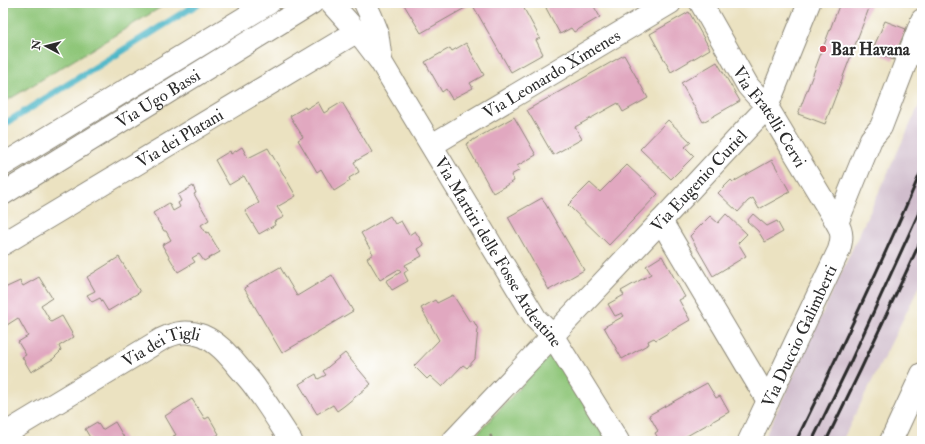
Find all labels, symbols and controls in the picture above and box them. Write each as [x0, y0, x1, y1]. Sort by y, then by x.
street label: Via Leonardo Ximenes [479, 25, 624, 123]
north arrow [26, 26, 66, 66]
text: N [29, 38, 44, 52]
place label: Bar Havana [831, 39, 911, 60]
marker: Bar Havana [818, 44, 828, 54]
street label: Via Fratelli Cervi [728, 62, 811, 172]
street label: Via Ugo Bassi [112, 65, 205, 133]
street label: Via dei Platani [133, 104, 228, 173]
street label: Via Eugenio Curiel [646, 125, 752, 236]
street label: Via Martiri delle Fosse Ardeatine [430, 153, 567, 351]
street label: Via Duccio Galimberti [757, 261, 842, 411]
street label: Via dei Tigli [118, 322, 203, 372]

